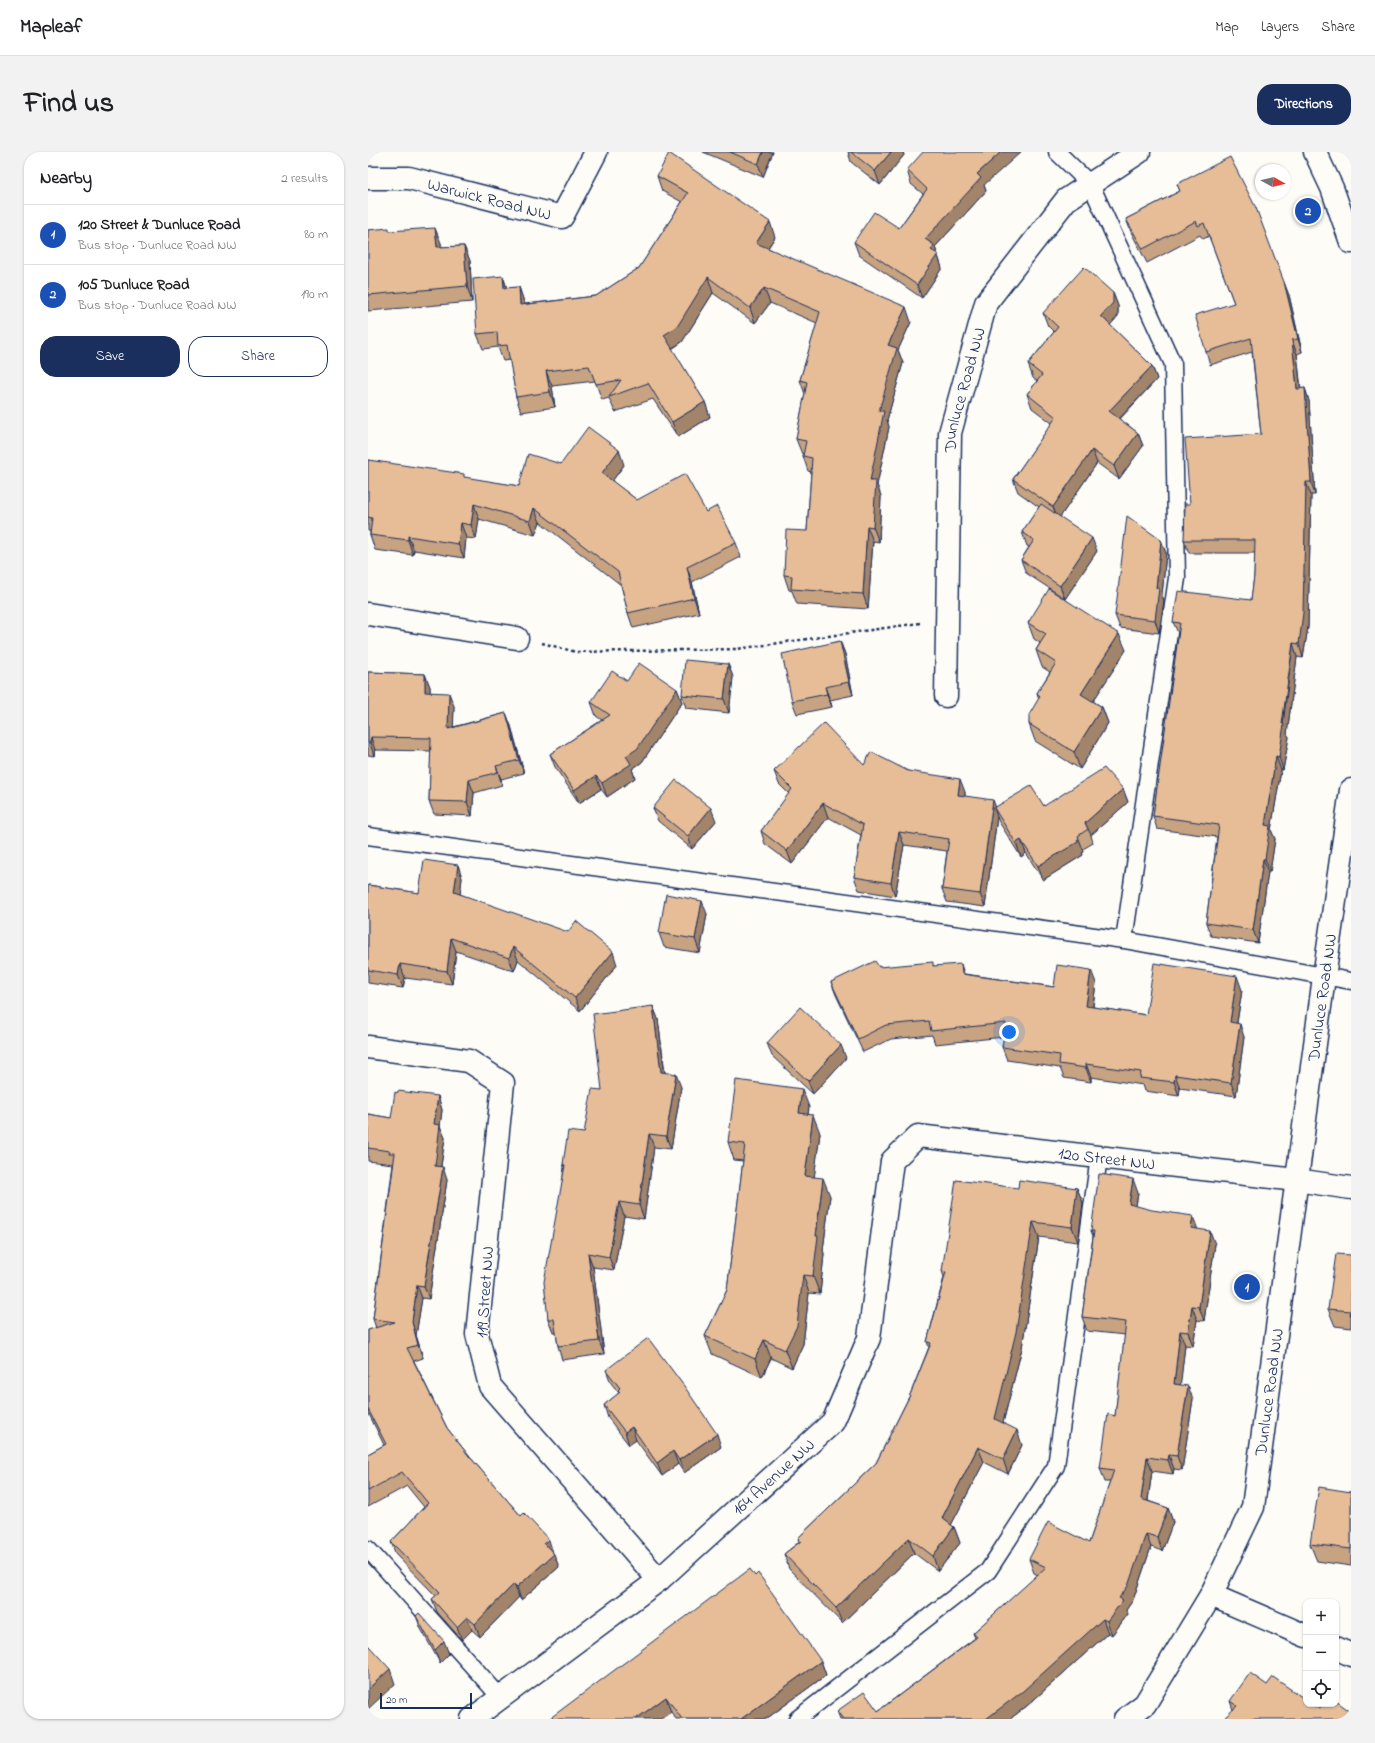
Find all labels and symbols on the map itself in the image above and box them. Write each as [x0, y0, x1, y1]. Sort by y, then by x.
north arrow [1255, 164, 1291, 200]
street label: Warwick Road NW [424, 172, 554, 228]
pin: 2 [1295, 196, 1321, 226]
street label: Dunluce Road NW [939, 325, 993, 453]
street label: Dunluce Road NW [1302, 932, 1344, 1064]
your location [999, 1022, 1019, 1042]
street label: 120 Street NW [1057, 1141, 1156, 1178]
street label: 119 Street NW [470, 1245, 501, 1339]
pin: 1 [1234, 1272, 1260, 1302]
street label: Dunluce Road NW [1249, 1327, 1291, 1458]
street label: 164 Avenue NW [727, 1433, 821, 1522]
scale bar [380, 1691, 472, 1710]

